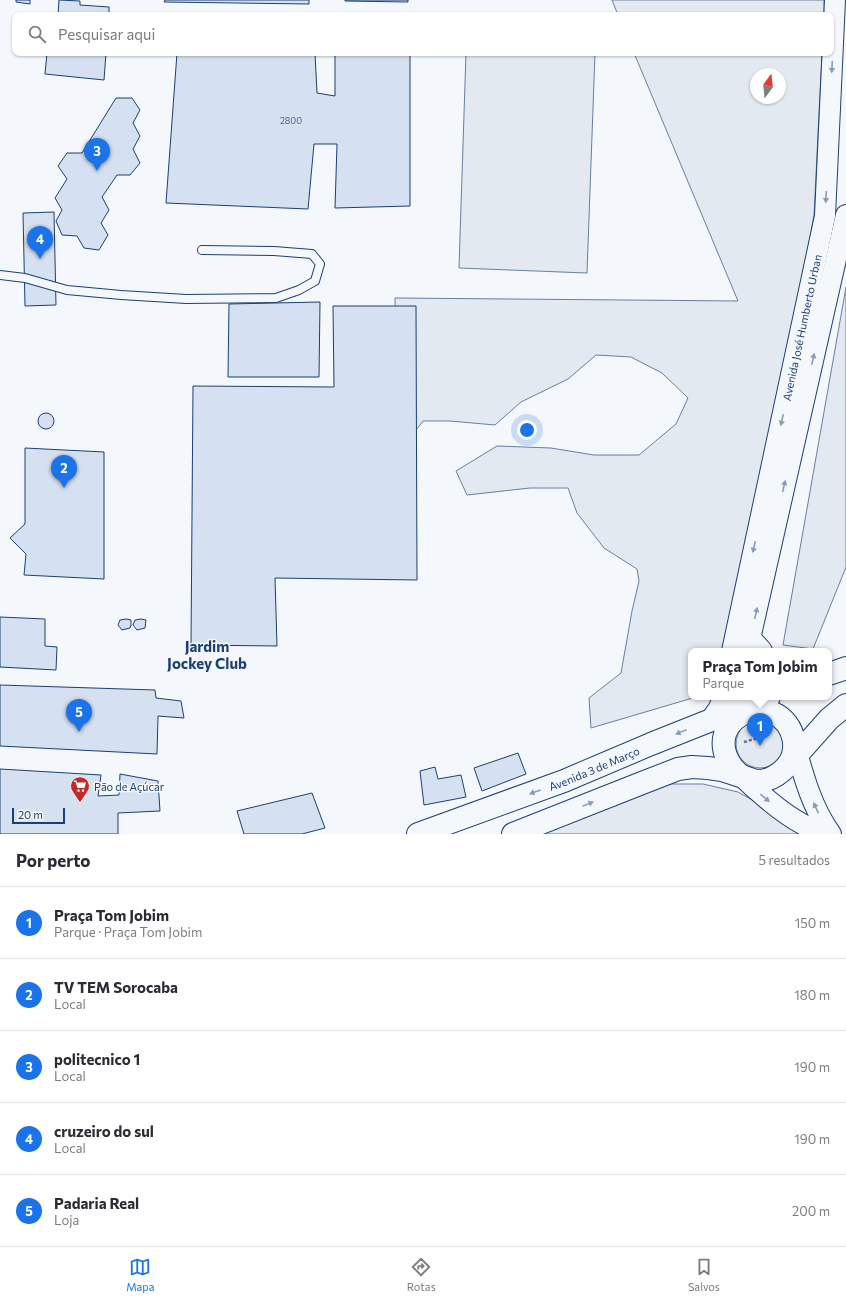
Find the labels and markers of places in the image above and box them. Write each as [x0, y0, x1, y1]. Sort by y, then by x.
pin: 3 [84, 138, 110, 171]
pin: 4 [27, 226, 53, 259]
pin: 2 [51, 455, 77, 488]
pin: 5 [66, 699, 92, 732]
pin: 1 [747, 713, 773, 746]
supermarket icon: Pão de Açúcar [69, 775, 91, 803]
place label: Pão de Açúcar [94, 780, 165, 793]

